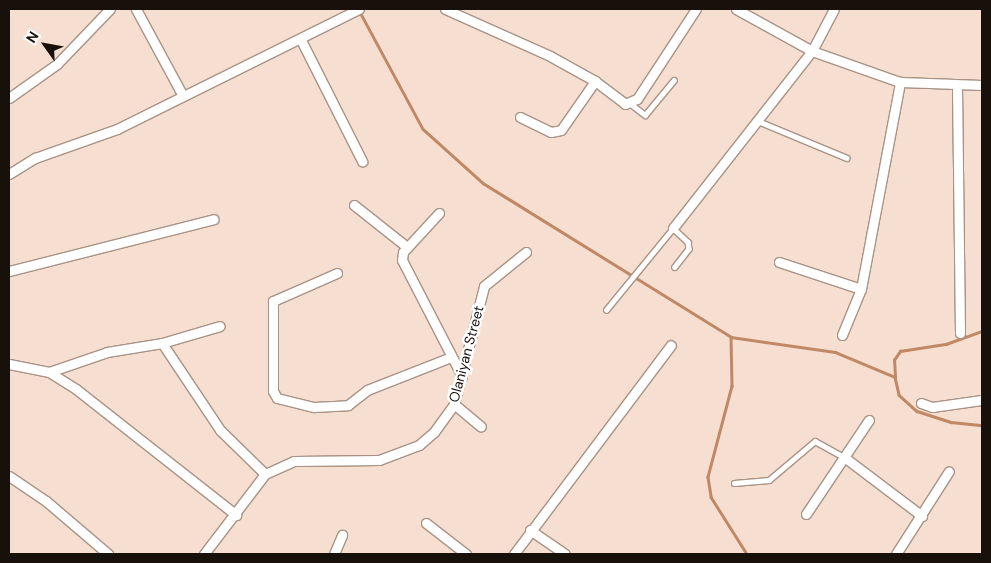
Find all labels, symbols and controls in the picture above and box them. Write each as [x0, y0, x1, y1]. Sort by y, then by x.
north arrow [20, 20, 70, 70]
text: N [22, 28, 43, 46]
street label: Olaniyan Street [445, 304, 487, 404]

